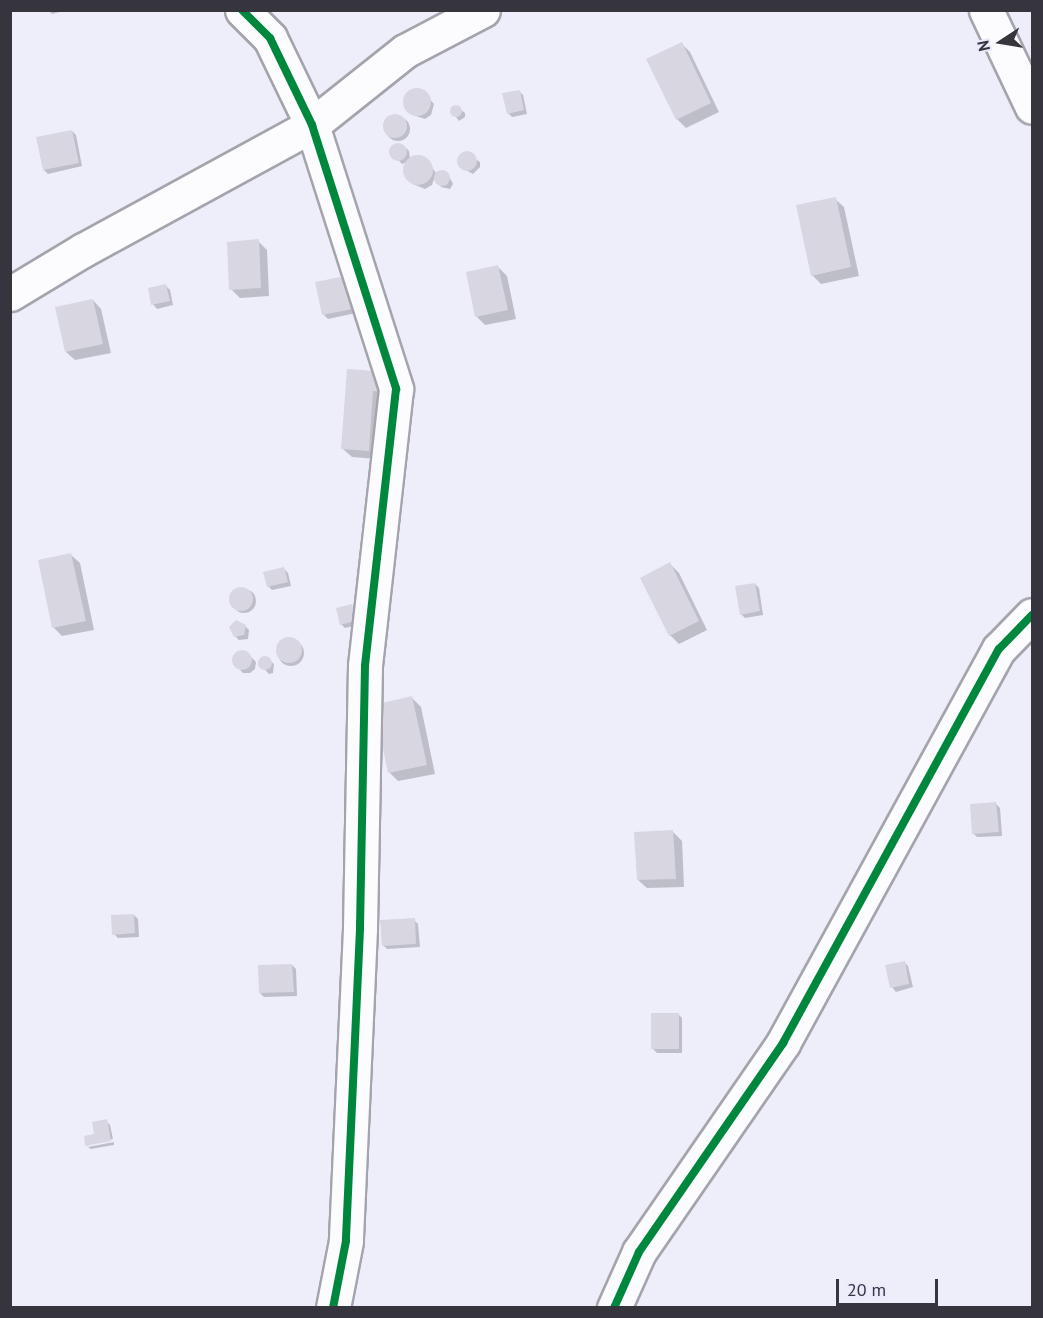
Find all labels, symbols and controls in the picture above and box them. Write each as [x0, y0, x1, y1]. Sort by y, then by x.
north arrow [971, 12, 1031, 72]
text: N [973, 39, 994, 53]
scale bar [839, 1267, 941, 1305]
text: 20 m [847, 1278, 886, 1301]

